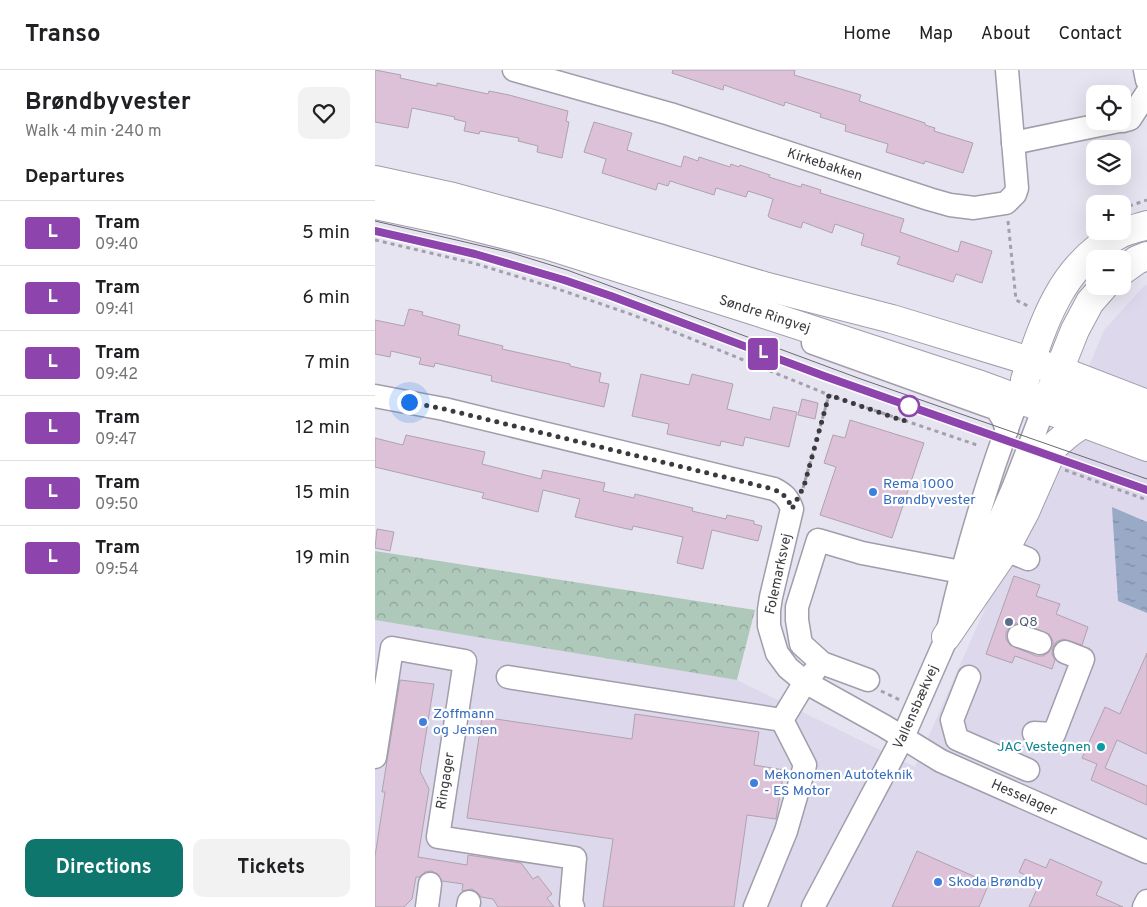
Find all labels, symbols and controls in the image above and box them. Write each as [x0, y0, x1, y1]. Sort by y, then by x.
text: Transo [25, 20, 101, 50]
text: Home [843, 23, 891, 46]
text: Map [919, 23, 953, 46]
text: About [981, 23, 1030, 46]
text: Contact [1058, 23, 1122, 46]
map controls [1086, 85, 1131, 295]
button: locate [1086, 85, 1131, 130]
button: heart [298, 87, 350, 139]
text: Brøndbyvester [25, 88, 191, 118]
text: Walk · 4 min · 240 m [25, 122, 162, 142]
button: layers [1086, 140, 1131, 185]
street label: Kirkebakken [785, 145, 865, 185]
text: Departures [25, 165, 125, 189]
button: + [1086, 195, 1131, 240]
text: Tram [95, 211, 140, 235]
text: L [47, 221, 58, 244]
text: 5 min [302, 221, 350, 245]
text: 09:40 [95, 235, 139, 255]
button: − [1086, 250, 1131, 295]
text: Tram [95, 276, 140, 300]
text: L [47, 286, 58, 309]
text: 6 min [303, 286, 350, 310]
street label: Søndre Ringvej [717, 292, 812, 337]
text: 09:41 [95, 300, 134, 320]
line badge: L [747, 338, 779, 370]
text: Tram [95, 341, 140, 365]
text: L [758, 342, 768, 365]
text: L [47, 351, 58, 374]
text: 7 min [305, 351, 350, 375]
text: 09:42 [95, 365, 138, 385]
your location [397, 390, 422, 415]
unlabelled marker [898, 395, 920, 417]
text: Tram [95, 406, 140, 430]
text: L [47, 416, 58, 439]
text: 12 min [295, 416, 350, 440]
text: 09:47 [95, 430, 137, 450]
text: Tram [95, 471, 140, 495]
place label: Rema 1000 Brøndbyvester [883, 476, 976, 509]
text: L [47, 481, 58, 504]
text: 15 min [295, 481, 350, 505]
marker: Rema 1000 Brøndbyvester [867, 486, 879, 498]
text: 09:50 [95, 495, 139, 515]
street label: Folemarksvej [762, 532, 796, 616]
text: Tram [95, 536, 140, 560]
text: L [47, 546, 58, 569]
text: 19 min [295, 546, 350, 570]
text: 09:54 [95, 560, 139, 580]
place label: Q8 [1019, 614, 1038, 631]
marker: Q8 [1003, 616, 1015, 628]
street label: Vallensbækvej [890, 662, 942, 752]
place label: Zoffmann og Jensen [433, 706, 497, 739]
marker: Zoffmann og Jensen [417, 716, 429, 728]
place label: JAC Vestegnen [997, 739, 1091, 756]
marker: JAC Vestegnen [1095, 741, 1107, 753]
street label: Ringager [433, 751, 459, 811]
place label: Mekonomen Autoteknik - ES Motor [764, 767, 913, 800]
street label: Hesselager [989, 776, 1060, 820]
marker: Mekonomen Autoteknik - ES Motor [748, 777, 760, 789]
button: Directions [25, 839, 183, 897]
button: Tickets [193, 839, 350, 897]
place label: Skoda Brøndby [948, 874, 1043, 891]
marker: Skoda Brøndby [932, 876, 944, 888]

